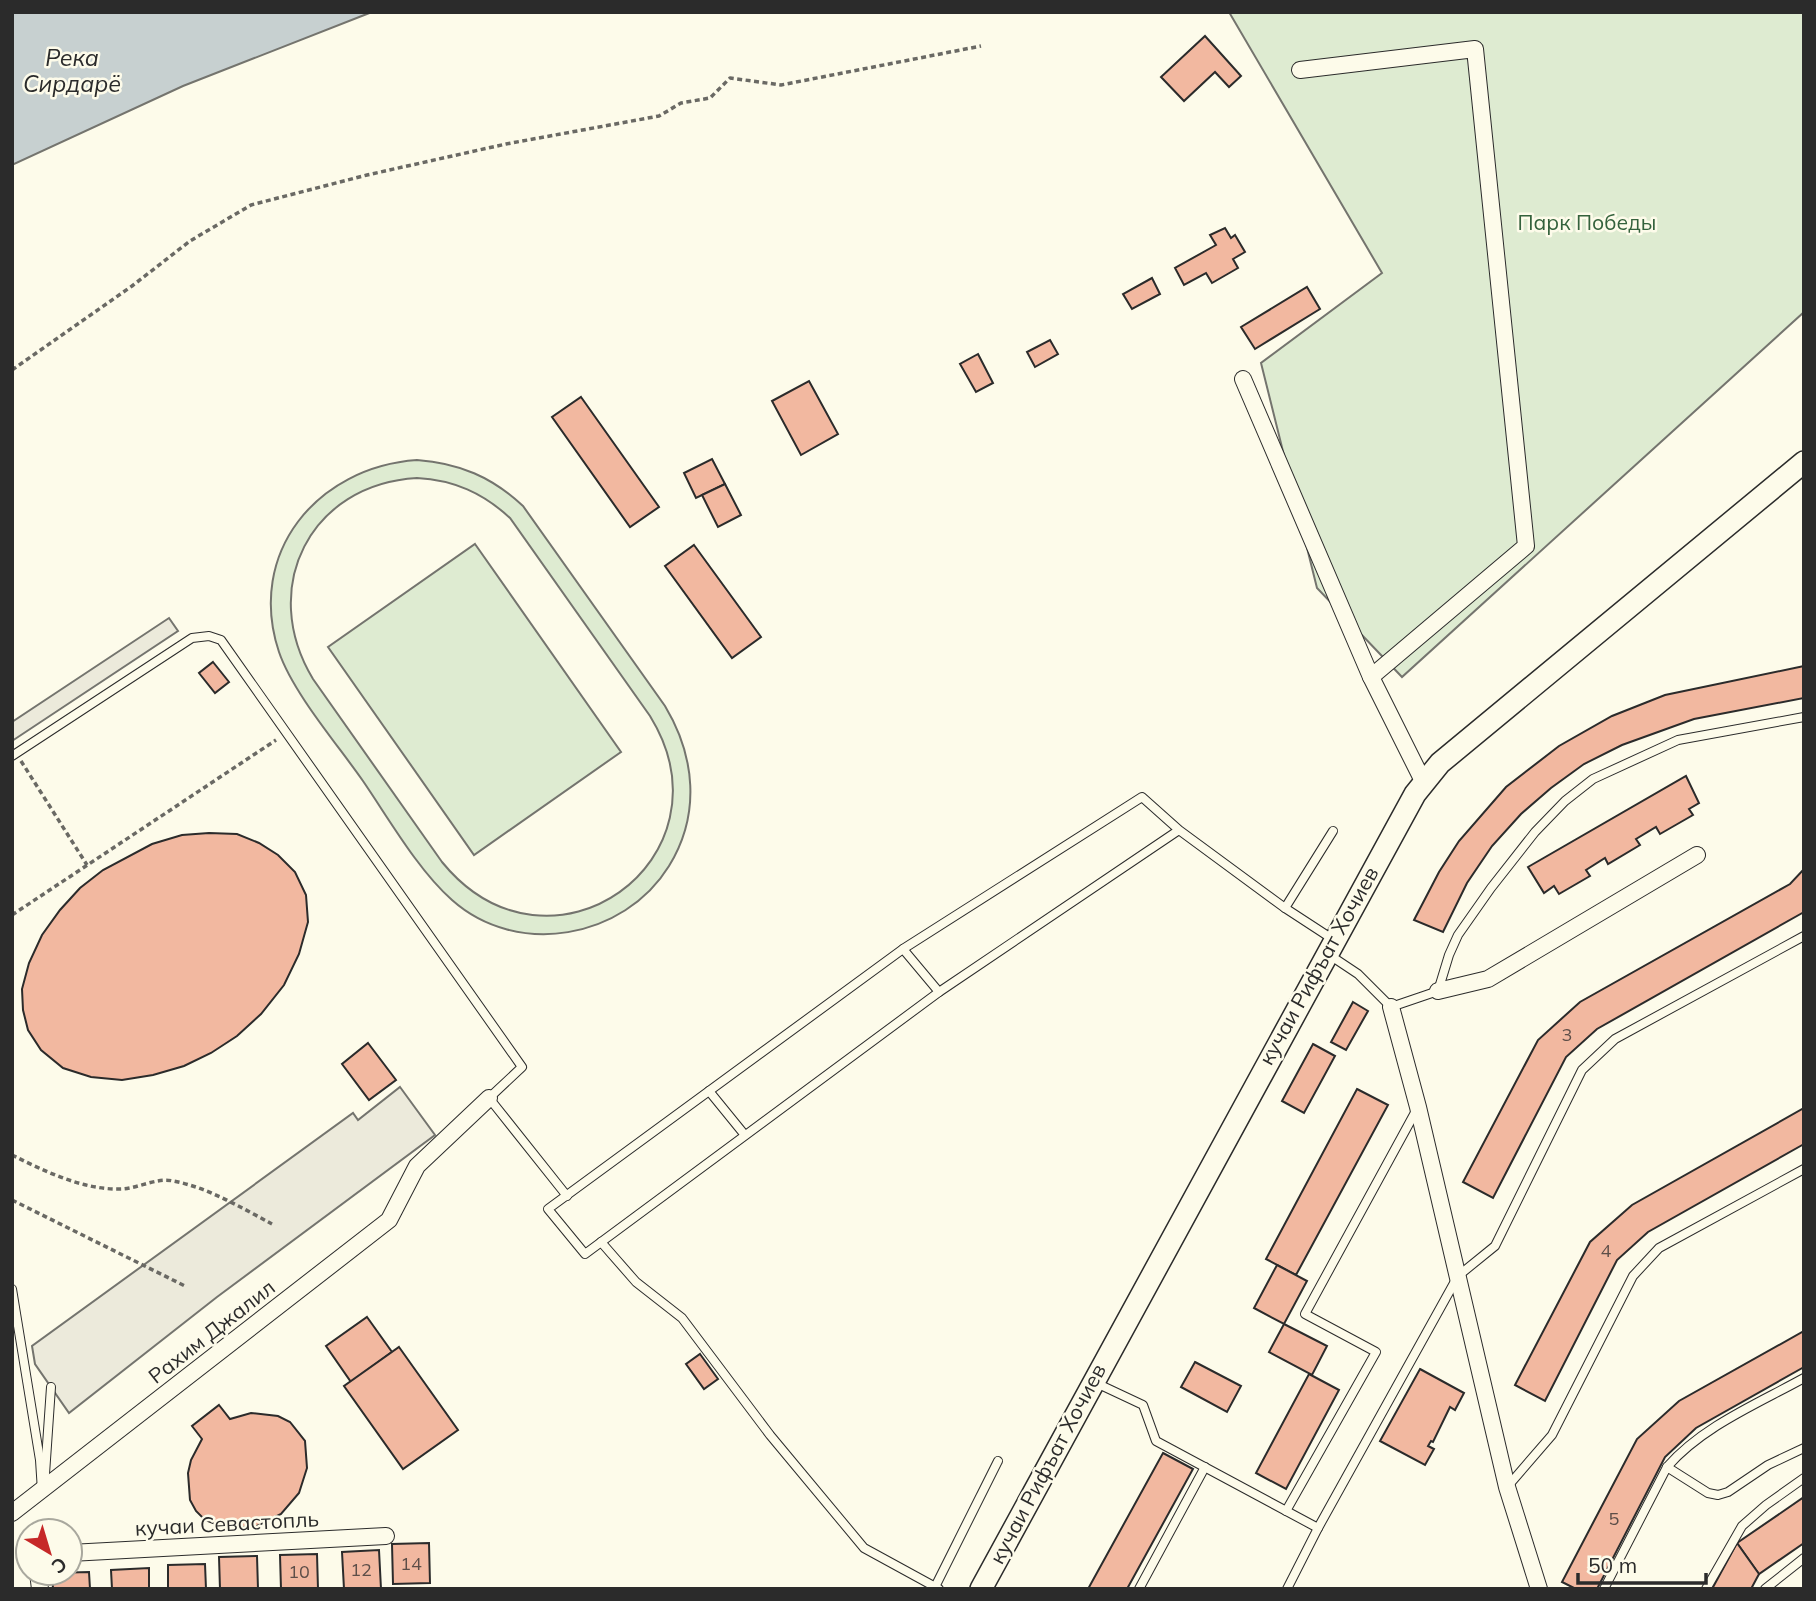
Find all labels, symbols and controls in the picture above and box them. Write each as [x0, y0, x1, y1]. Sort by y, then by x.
water label: Река Сирдарё [23, 43, 121, 98]
park label: Парк Победы [1518, 209, 1656, 235]
street label: кучаи Рифъат Хочиев [1253, 862, 1384, 1069]
house number: 3 [1562, 1023, 1572, 1046]
house number: 4 [1601, 1239, 1612, 1262]
street label: Рахим Джалил [143, 1274, 280, 1389]
street label: кучаи Рифъат Хочиев [983, 1359, 1111, 1568]
street label: кучаи Севастопль [134, 1505, 320, 1541]
house number: 5 [1609, 1507, 1620, 1530]
north arrow [14, 1517, 84, 1587]
scale bar [1578, 1542, 1706, 1586]
text: С [47, 1552, 72, 1579]
house number: 14 [400, 1552, 422, 1575]
text: 50 m [1588, 1552, 1637, 1578]
house number: 12 [350, 1558, 372, 1581]
house number: 10 [288, 1560, 310, 1583]

